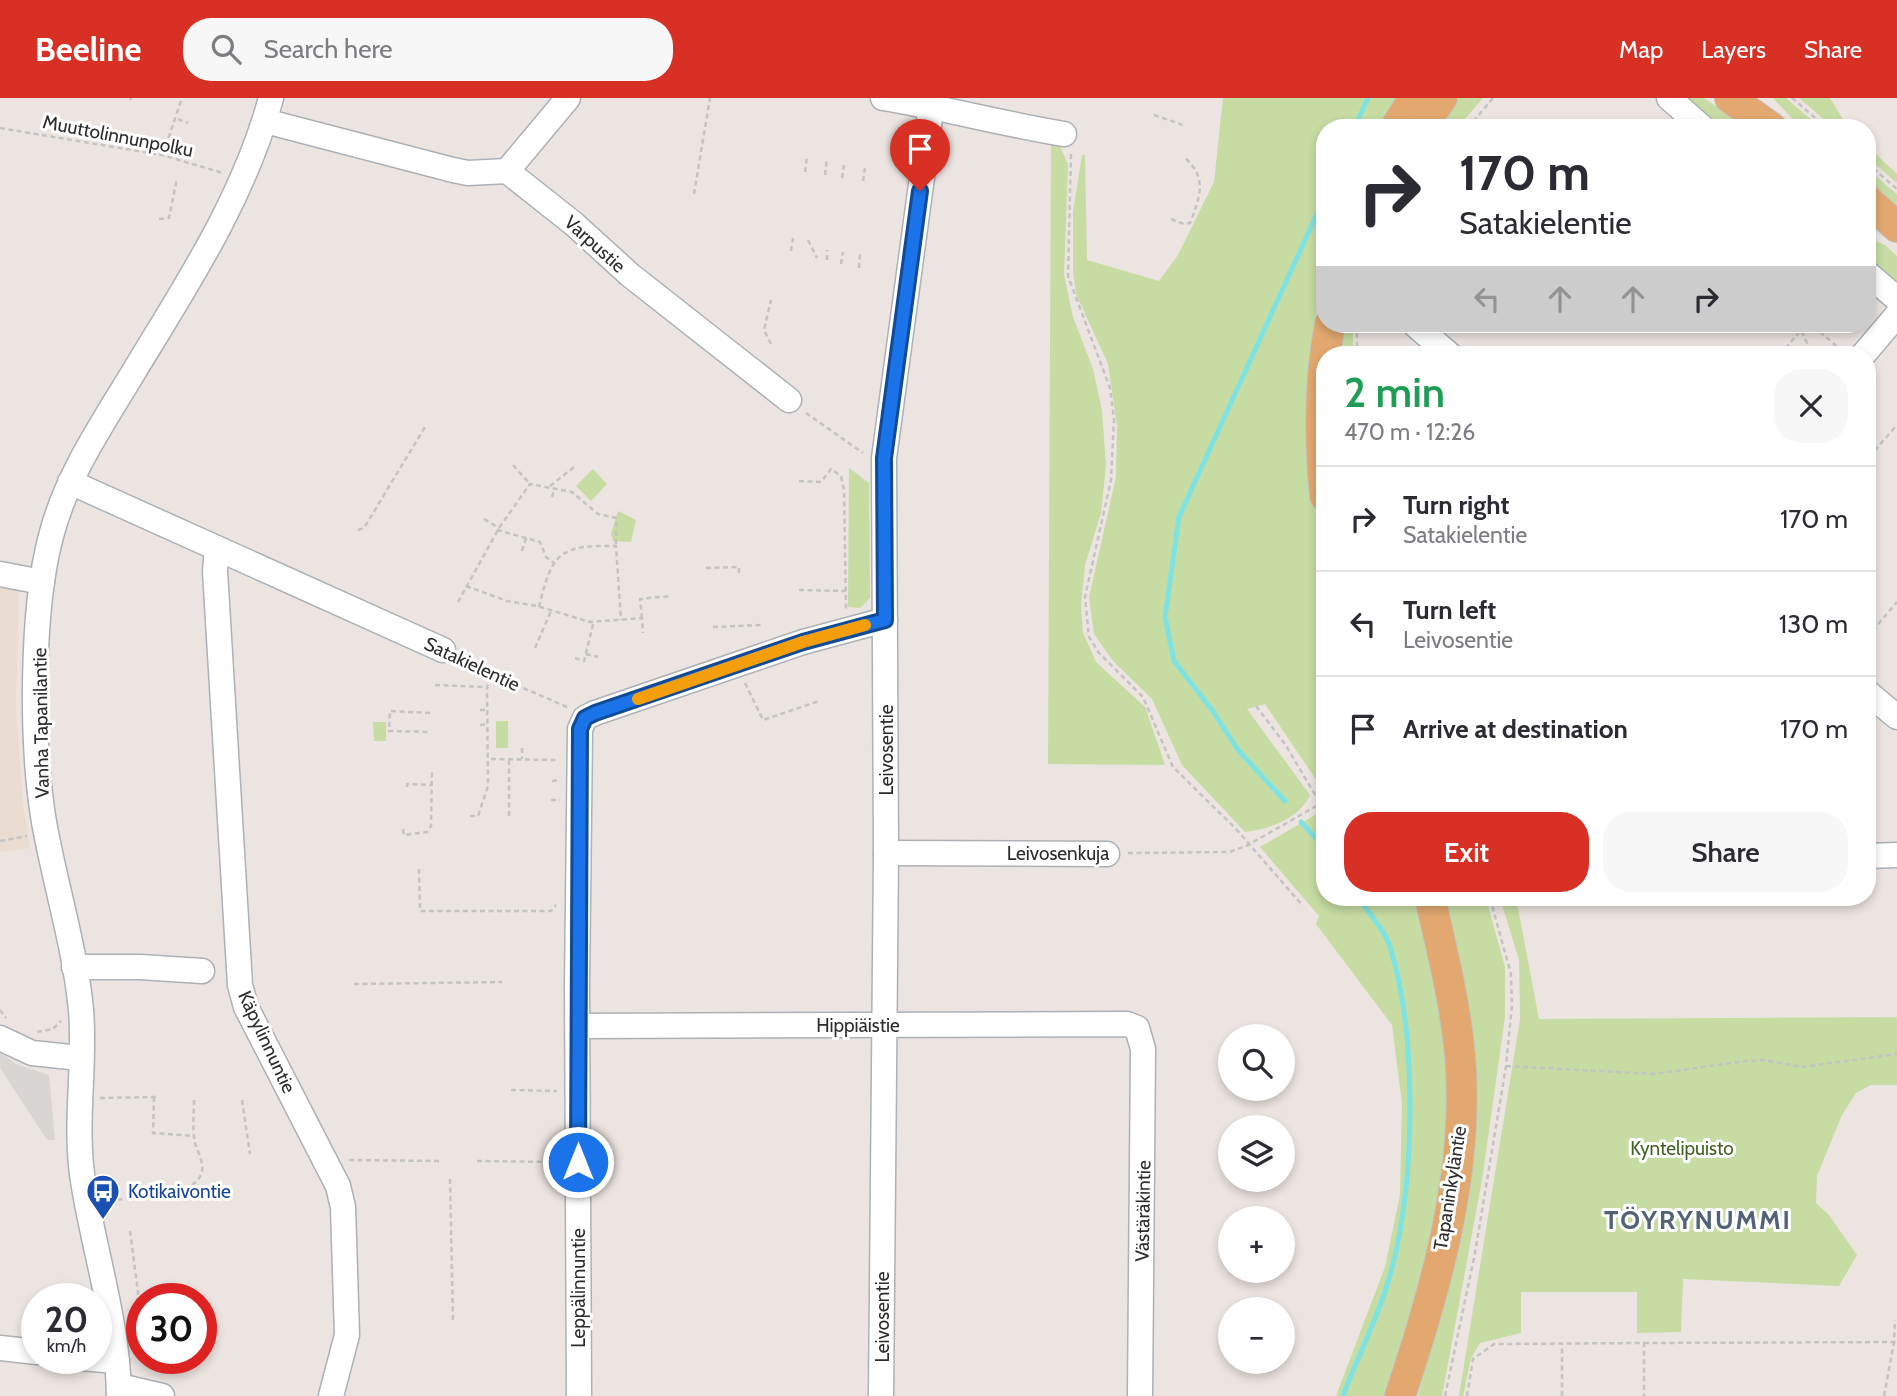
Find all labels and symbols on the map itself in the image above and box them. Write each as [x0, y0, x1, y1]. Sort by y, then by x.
street label: Muuttolinnunpolku [41, 110, 195, 162]
pin [890, 119, 950, 191]
street label: Varpustie [560, 211, 631, 278]
street label: Satakielentie [421, 632, 524, 696]
street label: Vanha Tapanilantie [28, 647, 54, 799]
street label: Leivosentie [875, 704, 898, 795]
street label: Leivosenkuja [1007, 842, 1109, 865]
street label: Käpylinnuntie [233, 987, 301, 1097]
street label: Hippiäistie [816, 1014, 900, 1037]
street label: Tapaninkyläntie [1429, 1124, 1471, 1252]
position arrow [541, 1125, 615, 1199]
park label: Kyntelipuisto [1630, 1137, 1734, 1160]
street label: Västäräkintie [1131, 1160, 1155, 1262]
bus stop icon: Kotikaivontie [84, 1172, 122, 1221]
place label: Kotikaivontie [128, 1180, 231, 1203]
district label: TÖYRYNUMMI [1604, 1204, 1792, 1236]
street label: Leppälinnuntie [567, 1228, 590, 1348]
street label: Leivosentie [871, 1271, 894, 1362]
speed limit sign: 30 [126, 1283, 217, 1374]

